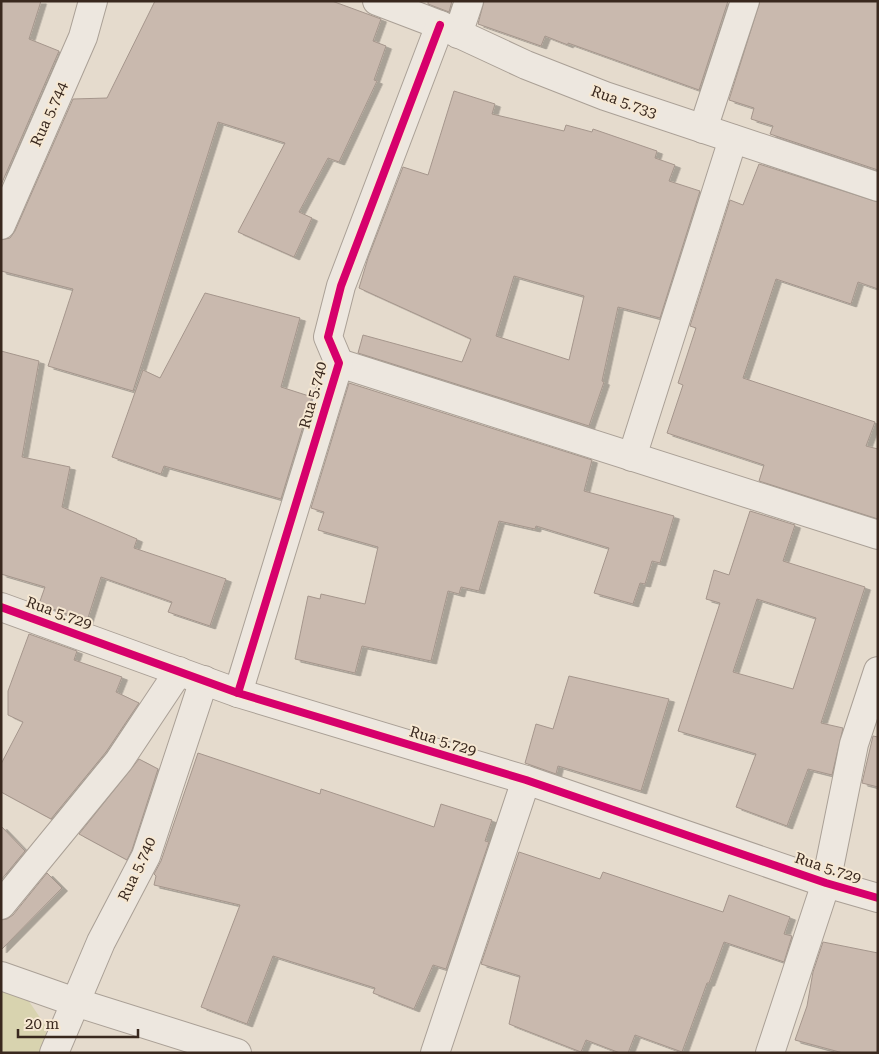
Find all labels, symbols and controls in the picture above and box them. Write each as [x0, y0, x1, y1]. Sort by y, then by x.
street label: Rua 5.744 [27, 78, 71, 149]
street label: Rua 5.733 [589, 82, 659, 122]
street label: Rua 5.740 [295, 359, 331, 431]
street label: Rua 5.729 [24, 593, 94, 633]
street label: Rua 5.729 [407, 722, 479, 760]
street label: Rua 5.740 [114, 834, 160, 904]
street label: Rua 5.729 [792, 849, 864, 887]
scale bar [18, 1006, 138, 1038]
text: 20 m [25, 1015, 60, 1033]

